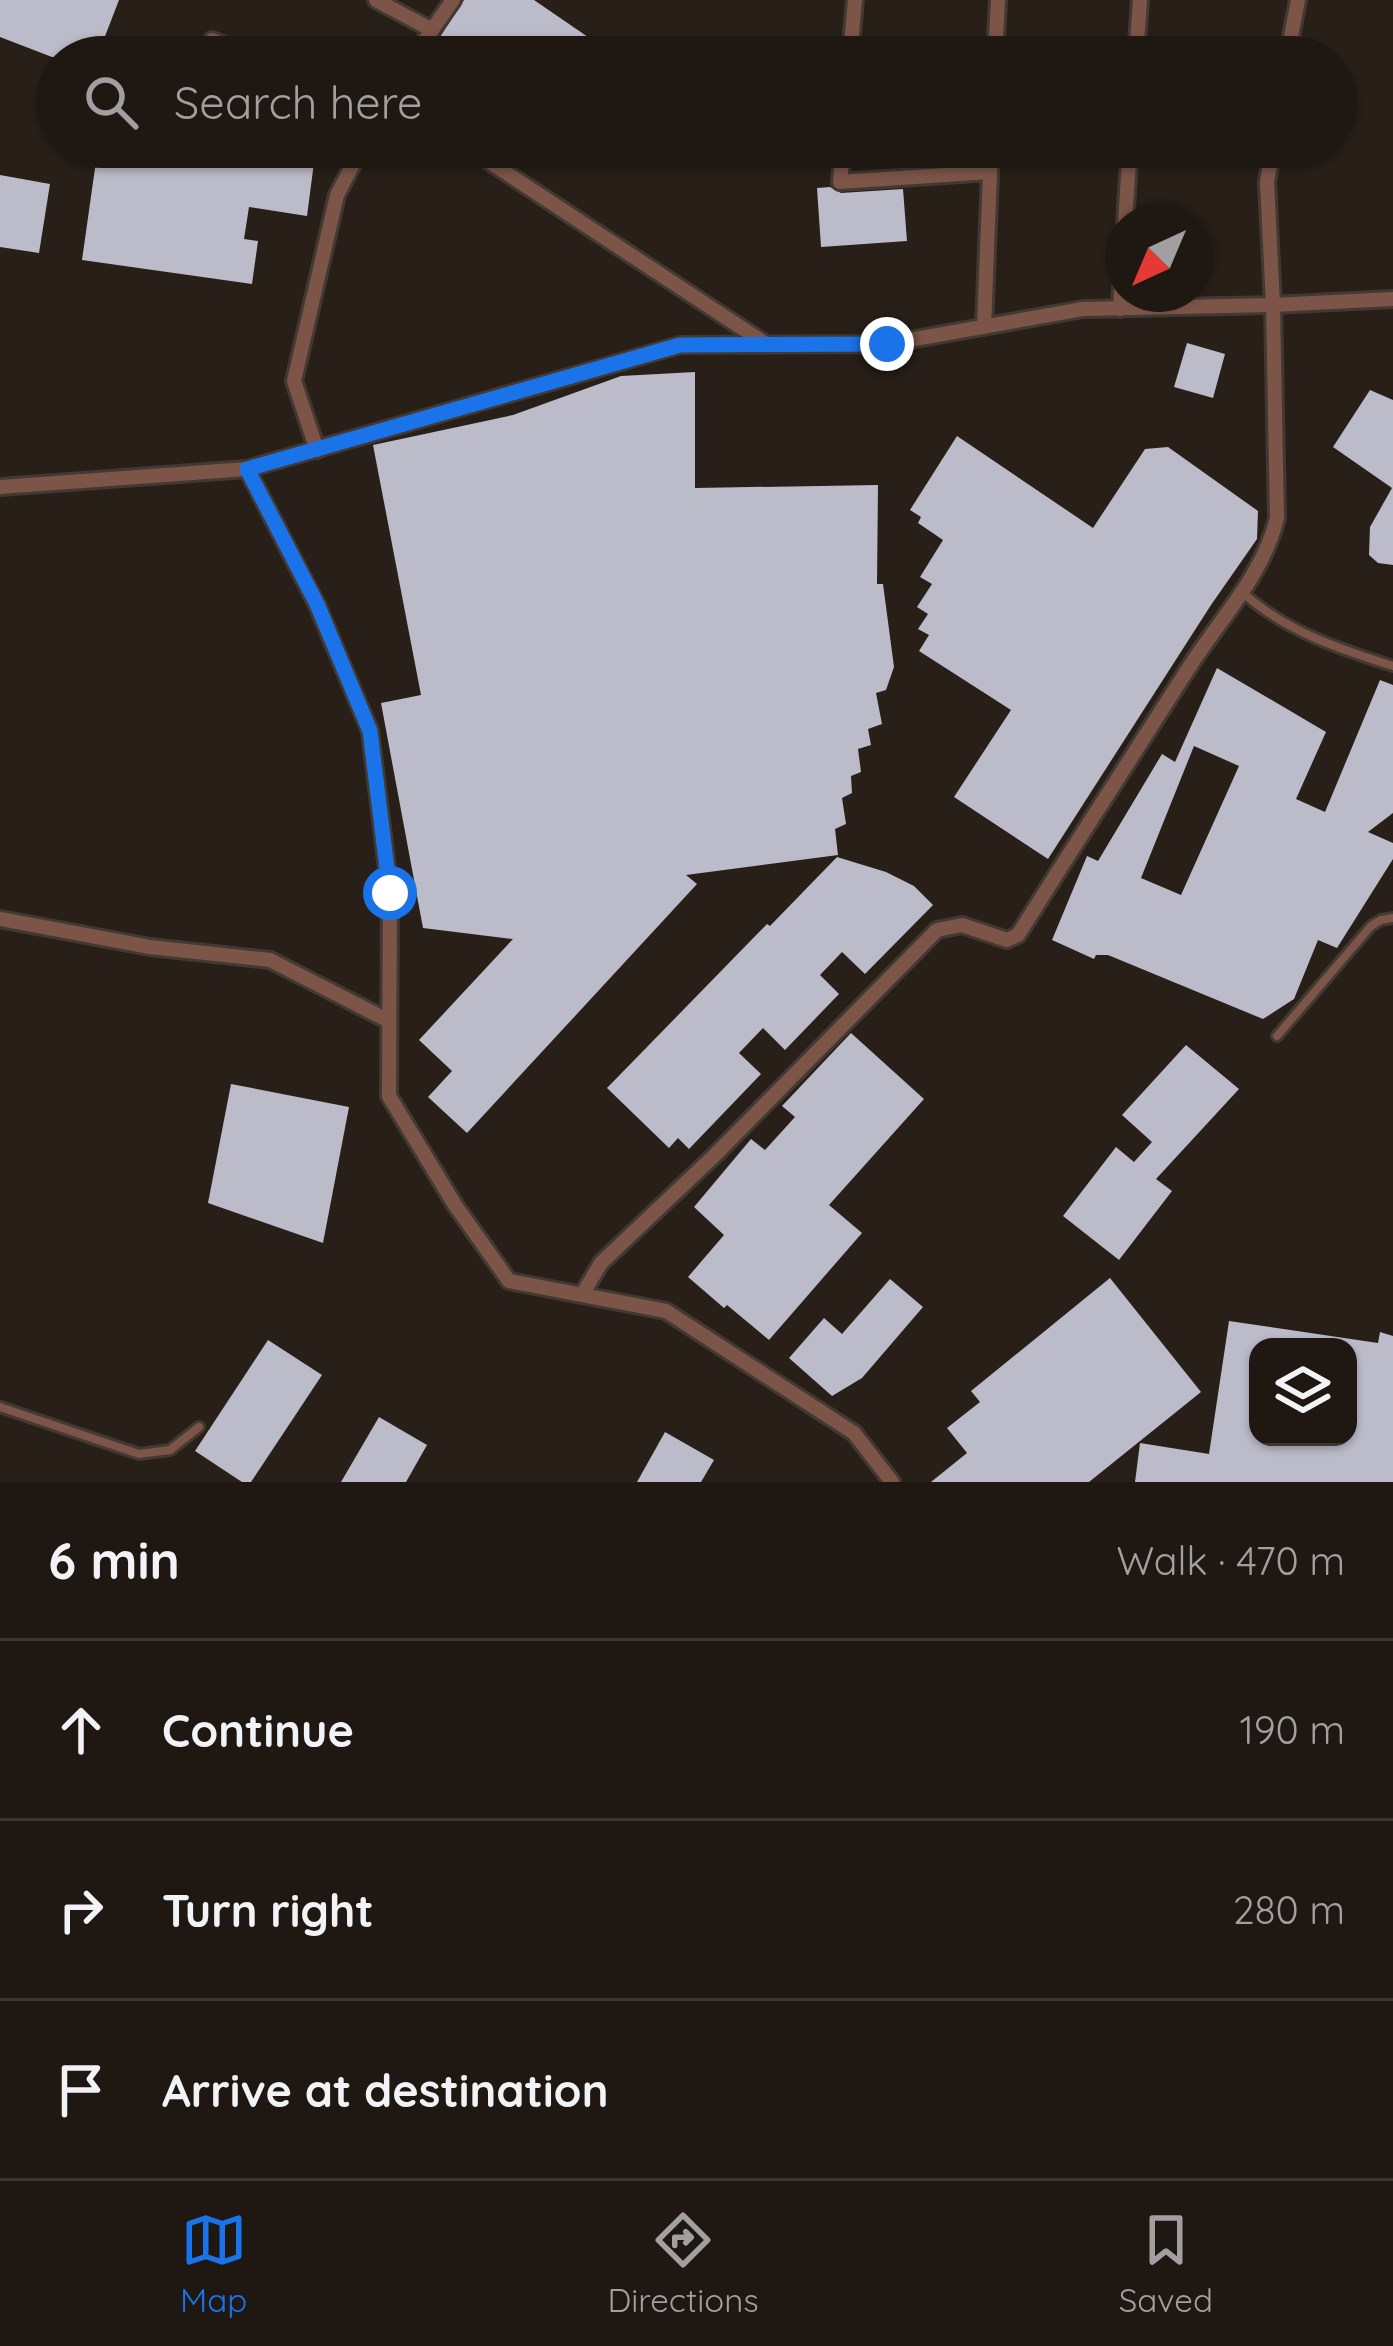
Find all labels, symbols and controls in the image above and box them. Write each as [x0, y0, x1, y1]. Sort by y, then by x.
search box [36, 36, 1357, 168]
icon: search [78, 69, 144, 135]
text: Search here [174, 74, 422, 130]
north arrow [1105, 204, 1213, 312]
route end [860, 317, 914, 371]
route start [363, 866, 417, 920]
map controls [1249, 1338, 1357, 1446]
button: layers [1249, 1338, 1357, 1446]
text: 6 min [48, 1528, 180, 1592]
text: Walk · 470 m [1116, 1536, 1345, 1585]
icon: ahead [48, 1697, 114, 1763]
text: Continue [162, 1702, 354, 1758]
text: 190 m [1239, 1705, 1345, 1754]
icon: right [48, 1877, 114, 1943]
text: Turn right [162, 1882, 374, 1938]
text: 280 m [1233, 1885, 1345, 1934]
icon: arrive [48, 2057, 114, 2123]
text: Arrive at destination [162, 2062, 608, 2118]
tab: Map [180, 2207, 247, 2320]
tab: Directions [607, 2207, 759, 2320]
tab: Saved [1119, 2207, 1213, 2320]

